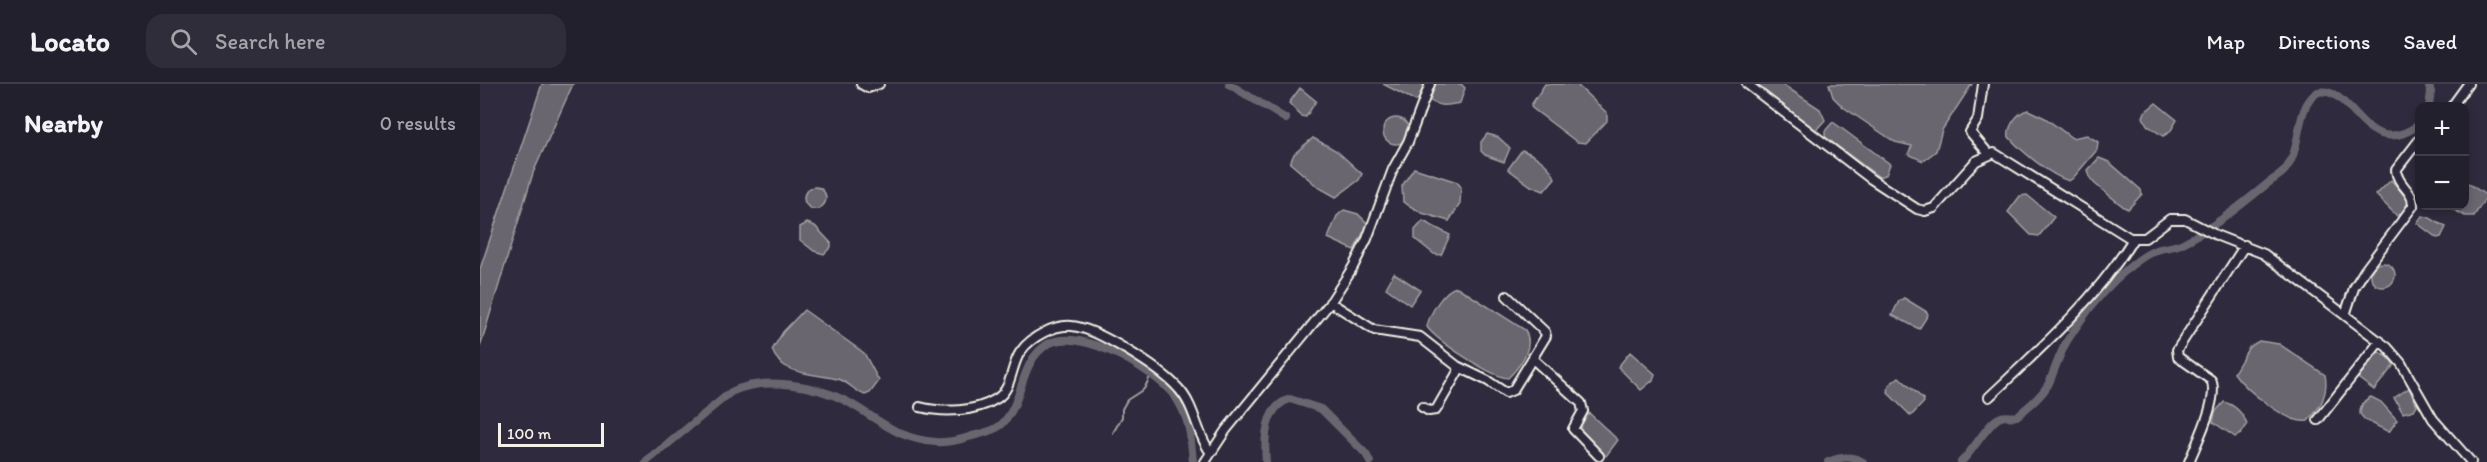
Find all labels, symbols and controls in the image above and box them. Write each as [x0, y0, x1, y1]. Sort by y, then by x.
search box [146, 14, 566, 68]
text: Locato [30, 24, 110, 58]
icon: search [167, 25, 200, 58]
text: Search here [215, 28, 325, 55]
text: Map [2207, 29, 2245, 54]
text: Directions [2278, 29, 2370, 54]
text: Saved [2403, 29, 2457, 54]
map controls [2415, 102, 2469, 210]
button: + [2415, 102, 2469, 156]
text: Nearby [24, 107, 103, 139]
text: 0 results [380, 111, 456, 135]
button: − [2415, 156, 2469, 210]
scale bar [498, 420, 604, 448]
text: 100 m [507, 424, 551, 443]

